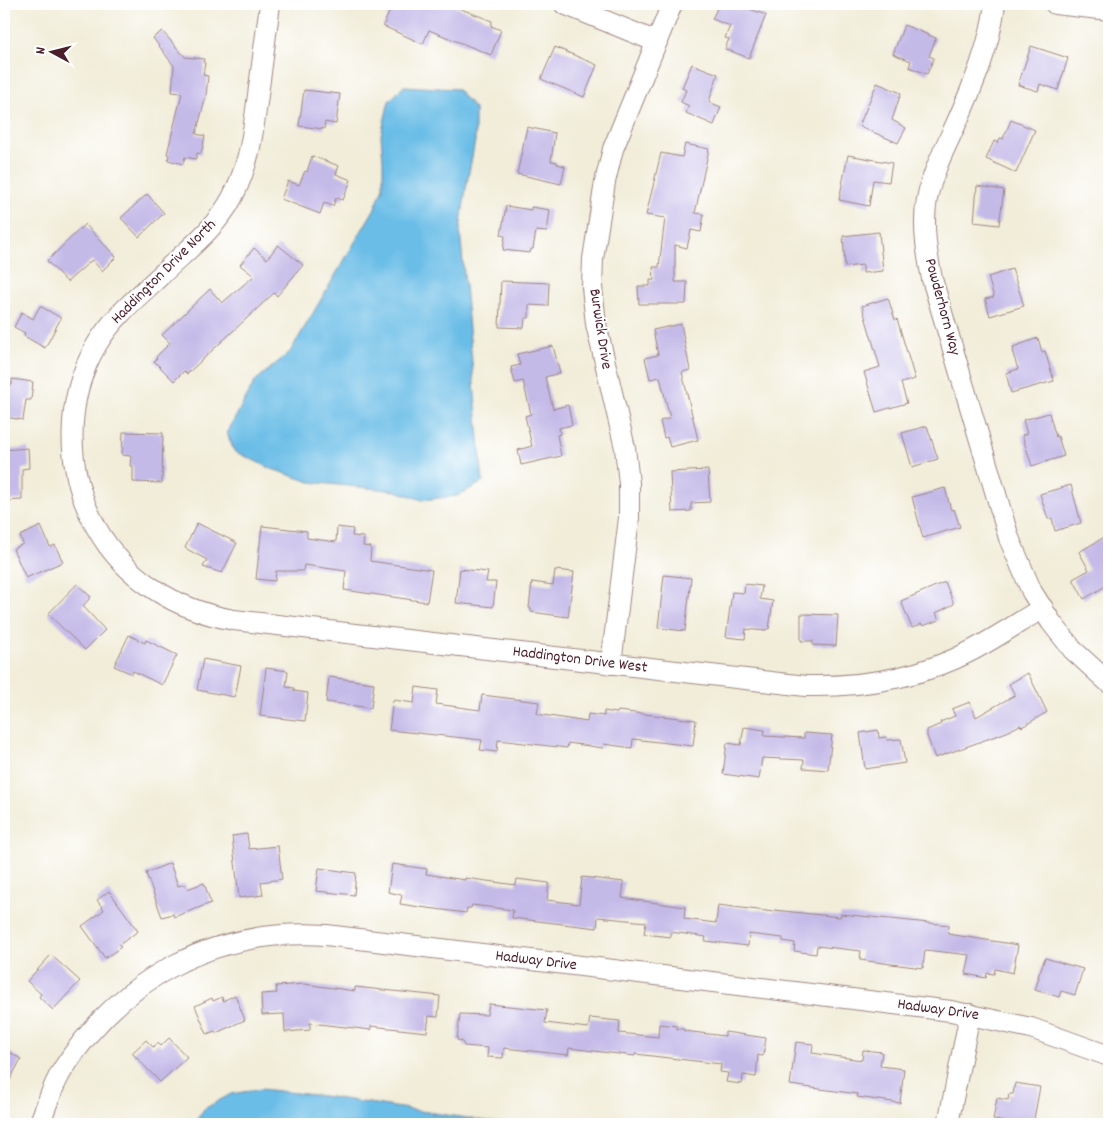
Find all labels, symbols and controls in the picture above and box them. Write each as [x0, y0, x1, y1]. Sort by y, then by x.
north arrow [28, 28, 78, 78]
text: N [31, 46, 51, 55]
street label: Haddington Drive North [106, 214, 222, 330]
street label: Powderhorn Way [918, 256, 966, 359]
street label: Burwick Drive [582, 287, 618, 371]
street label: Haddington Drive West [511, 640, 649, 680]
street label: Hadway Drive [494, 945, 578, 977]
street label: Hadway Drive [896, 993, 980, 1027]

